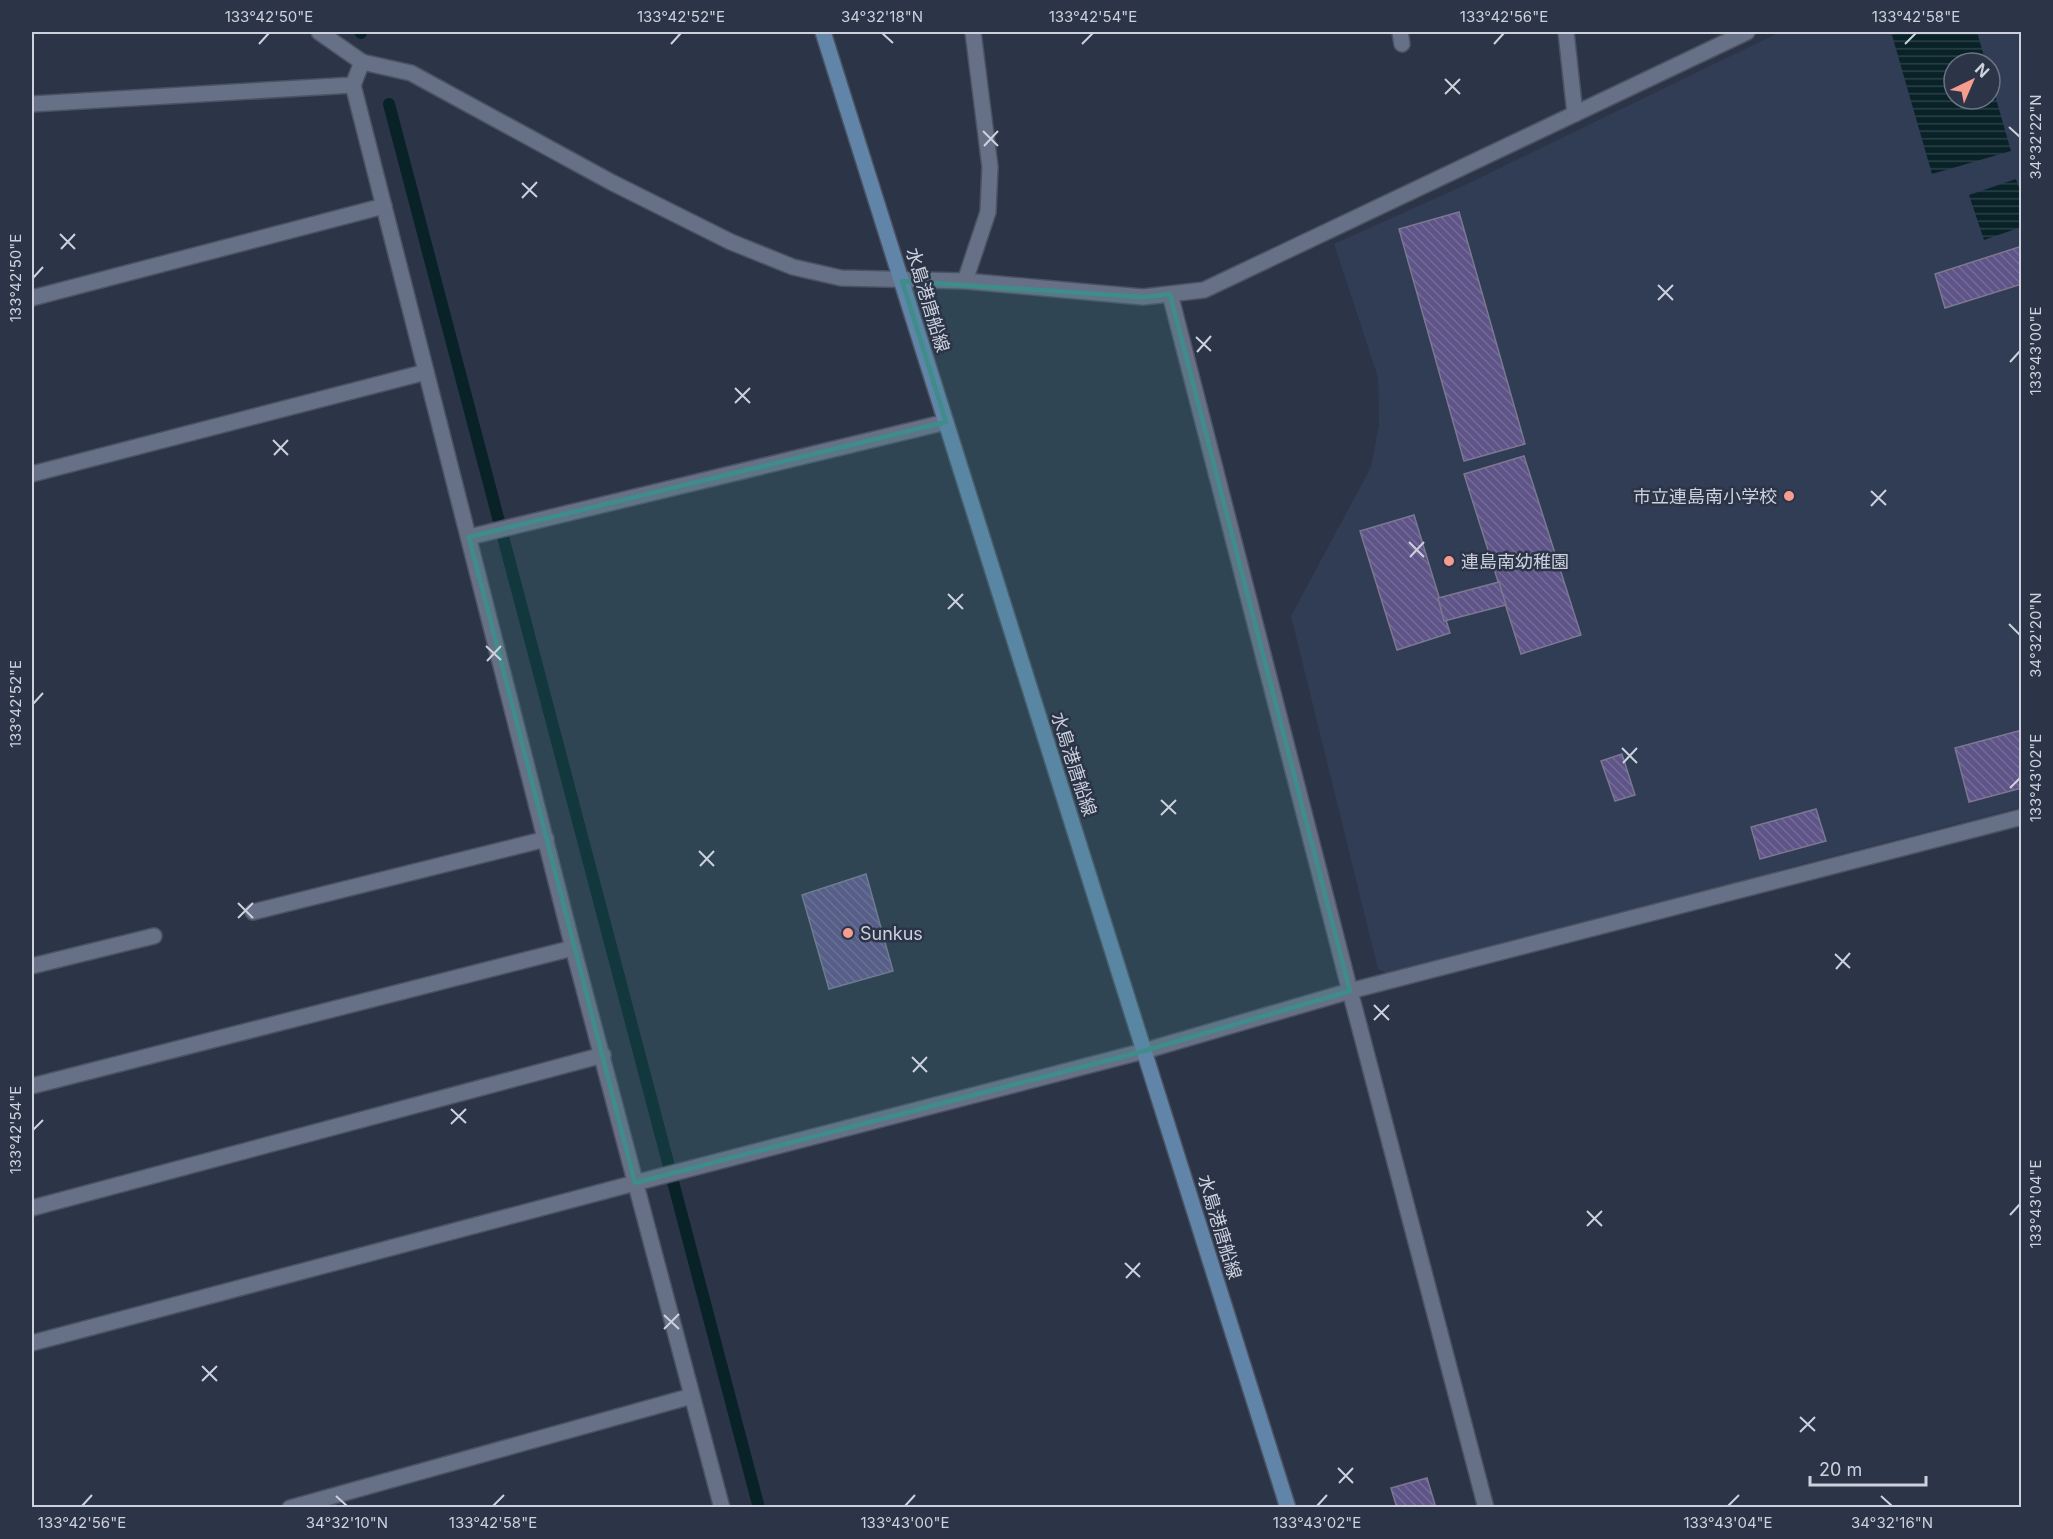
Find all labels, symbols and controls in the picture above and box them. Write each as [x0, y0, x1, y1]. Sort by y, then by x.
text: 133°42'50"E [225, 7, 313, 26]
text: 133°42'52"E [637, 7, 725, 26]
text: 34°32'18"N [841, 7, 923, 26]
text: 133°42'54"E [1049, 7, 1137, 26]
text: 133°42'56"E [1460, 7, 1548, 26]
text: 133°42'58"E [1872, 7, 1960, 26]
north arrow [1942, 51, 2002, 111]
text: N [1971, 59, 1994, 82]
text: 34°32'22"N [2026, 95, 2045, 180]
text: 133°42'50"E [6, 234, 25, 322]
street label: 水島港唐船線 [902, 245, 954, 355]
text: 133°43'00"E [2026, 307, 2045, 395]
place label: 市立連島南小学校 [1633, 486, 1777, 507]
marker: 市立連島南小学校 [1782, 489, 1796, 503]
place label: 連島南幼稚園 [1461, 551, 1569, 572]
marker: 連島南幼稚園 [1442, 554, 1456, 568]
text: 34°32'20"N [2026, 592, 2045, 678]
text: 133°42'52"E [6, 660, 25, 748]
street label: 水島港唐船線 [1047, 709, 1101, 819]
text: 133°43'02"E [2026, 734, 2045, 822]
place label: Sunkus [860, 923, 923, 944]
marker: Sunkus [841, 926, 855, 940]
text: 133°42'54"E [6, 1086, 25, 1174]
text: 133°43'04"E [2026, 1159, 2045, 1249]
street label: 水島港唐船線 [1194, 1172, 1246, 1282]
scale bar [1810, 1449, 1926, 1487]
text: 20 m [1819, 1459, 1862, 1480]
text: 133°42'56"E [38, 1513, 126, 1532]
text: 34°32'10"N [306, 1513, 388, 1532]
text: 133°42'58"E [449, 1513, 537, 1532]
text: 133°43'00"E [861, 1513, 949, 1532]
text: 133°43'02"E [1273, 1513, 1361, 1532]
text: 133°43'04"E [1683, 1513, 1773, 1532]
text: 34°32'16"N [1851, 1513, 1933, 1532]

